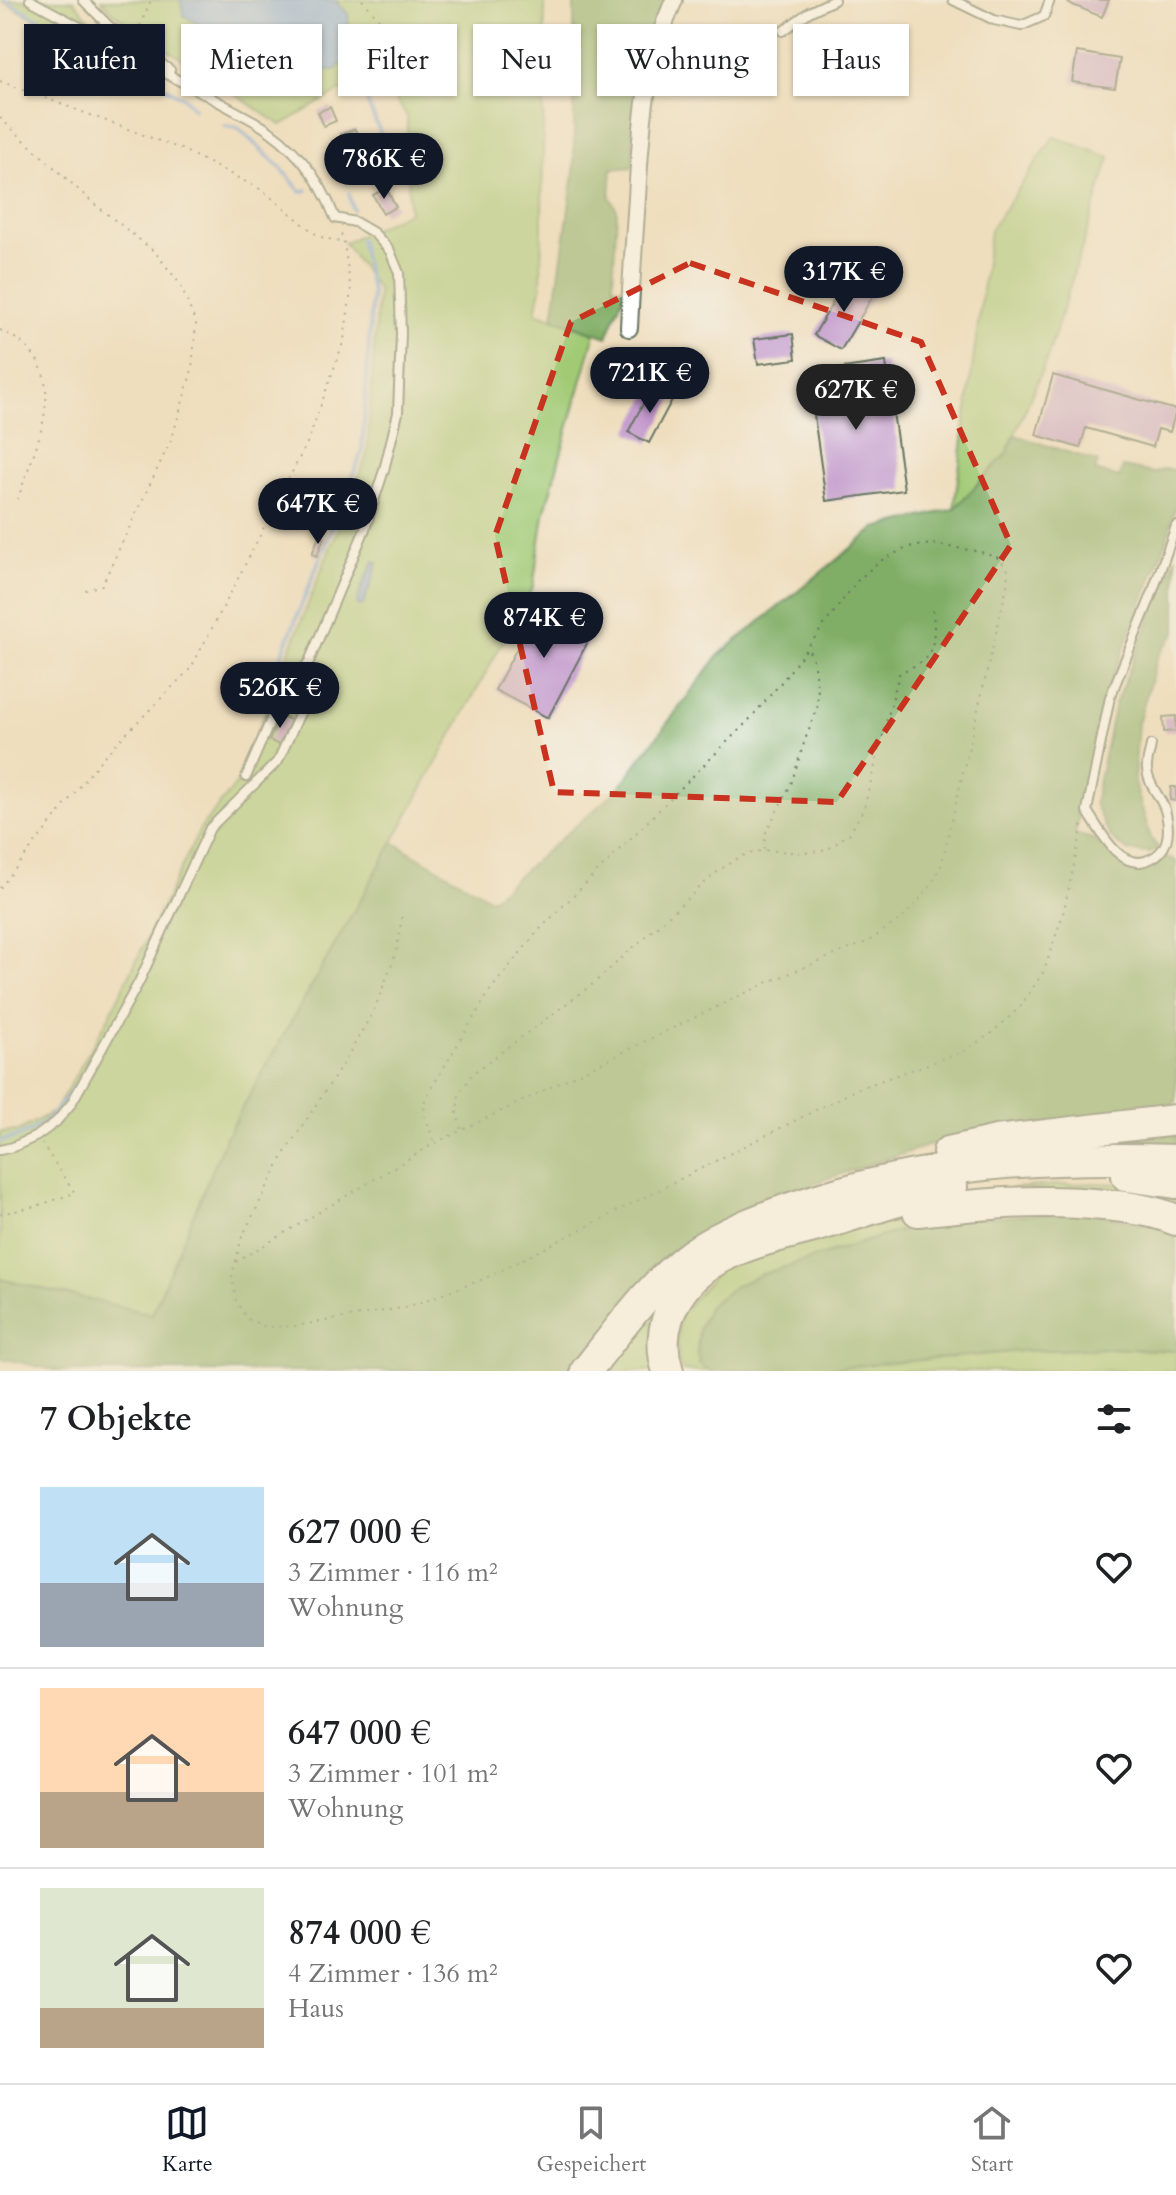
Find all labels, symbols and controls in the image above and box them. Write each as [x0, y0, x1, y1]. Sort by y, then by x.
chip: Kaufen [24, 24, 165, 96]
chip: Mieten [181, 24, 322, 96]
chip: Filter [338, 24, 457, 96]
chip: Neu [473, 24, 581, 96]
chip: Wohnung [597, 24, 777, 96]
chip: Haus [793, 24, 909, 96]
pin: 786K € [319, 133, 449, 201]
text: 786K € [342, 141, 426, 176]
pin: 317K € [779, 246, 909, 314]
text: 317K € [802, 254, 886, 289]
pin: 721K € [585, 347, 715, 415]
text: 721K € [608, 355, 692, 390]
pin: 627K € [791, 364, 921, 432]
text: 627K € [814, 372, 898, 407]
pin: 647K € [253, 478, 383, 546]
text: 647K € [276, 486, 360, 521]
pin: 874K € [479, 592, 609, 660]
text: 874K € [502, 600, 586, 635]
pin: 526K € [215, 662, 345, 730]
text: 526K € [238, 670, 322, 705]
text: 7 Objekte [40, 1396, 192, 1442]
icon: filters [1092, 1397, 1136, 1441]
text: 627 000 € [288, 1509, 431, 1555]
icon: home [104, 1519, 200, 1615]
icon: heart [1092, 1545, 1136, 1589]
text: 3 Zimmer · 116 m² [288, 1555, 498, 1590]
text: Wohnung [288, 1590, 403, 1625]
text: 647 000 € [288, 1710, 431, 1756]
icon: home [104, 1720, 200, 1816]
icon: heart [1092, 1746, 1136, 1790]
text: 3 Zimmer · 101 m² [288, 1756, 498, 1791]
text: Wohnung [288, 1791, 403, 1826]
text: 874 000 € [288, 1910, 431, 1956]
icon: home [104, 1920, 200, 2016]
icon: heart [1092, 1946, 1136, 1990]
text: 4 Zimmer · 136 m² [288, 1956, 498, 1991]
text: Haus [288, 1991, 344, 2026]
tab: Karte [162, 2101, 213, 2179]
tab: Gespeichert [537, 2101, 646, 2179]
tab: Start [970, 2101, 1014, 2179]

